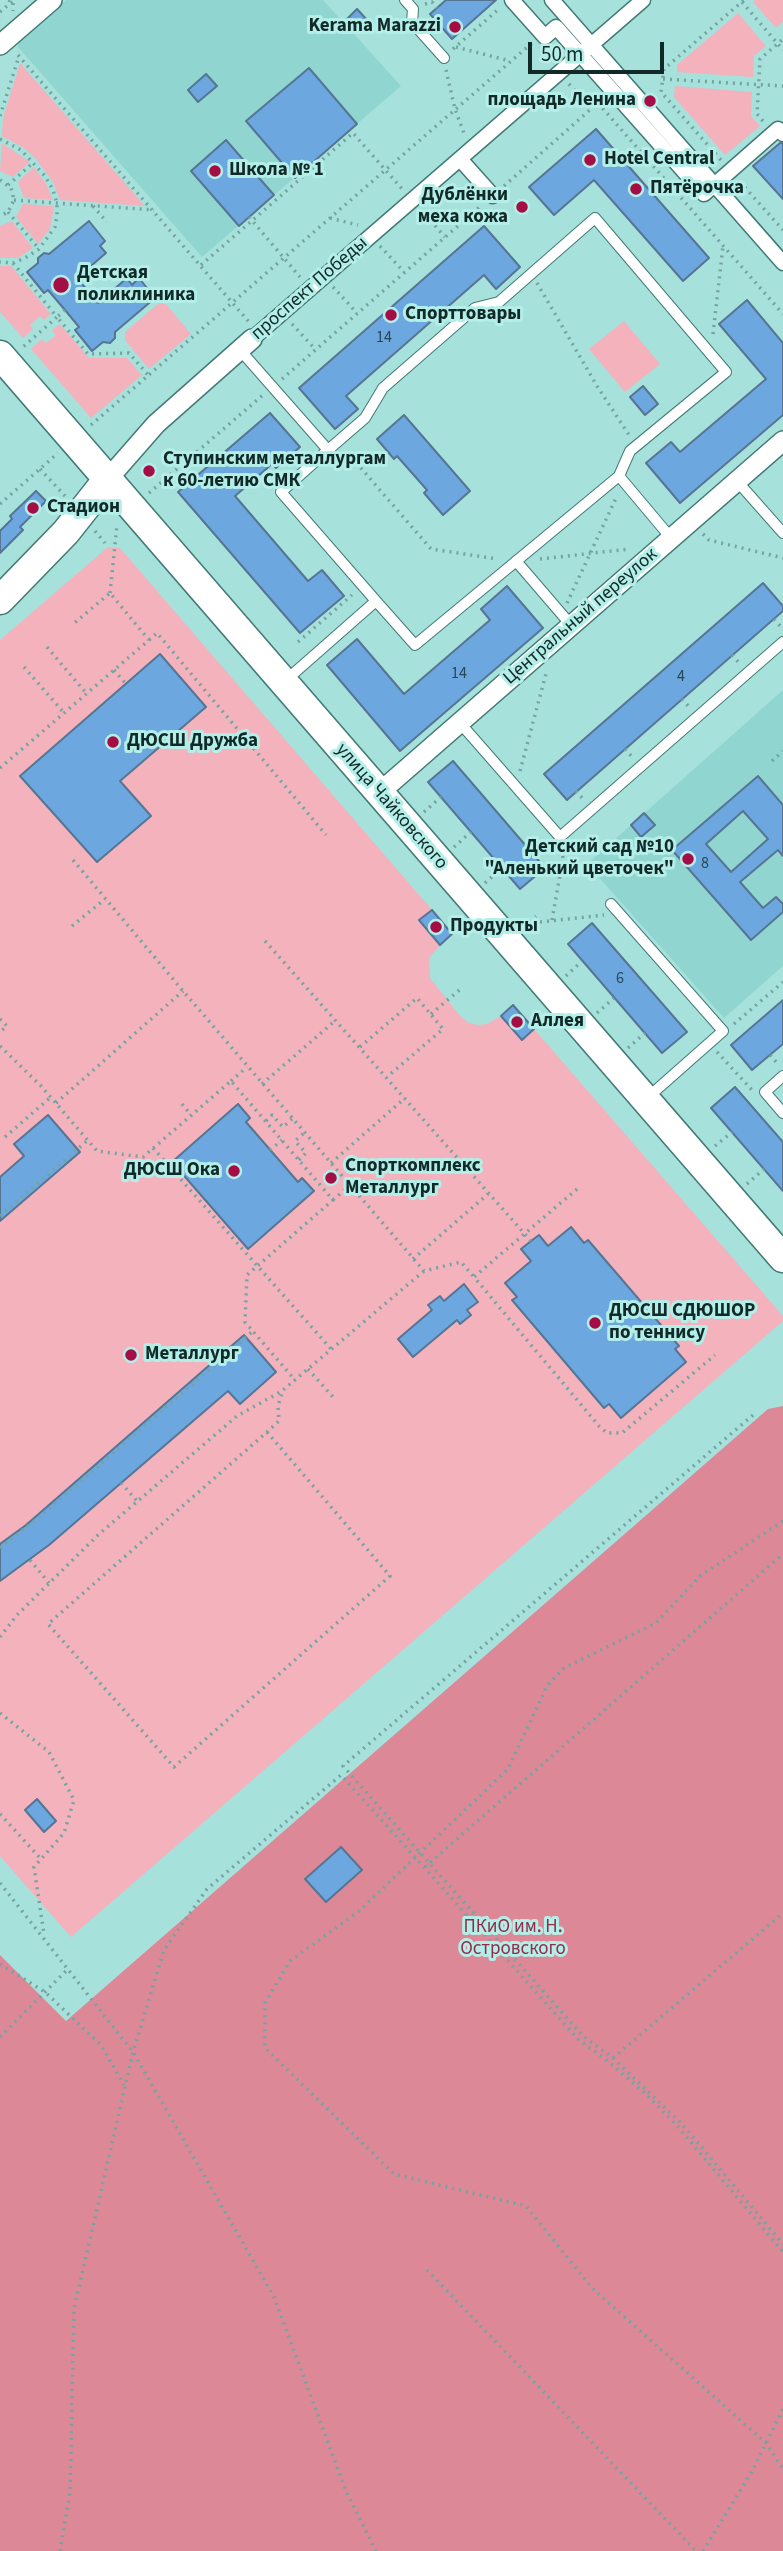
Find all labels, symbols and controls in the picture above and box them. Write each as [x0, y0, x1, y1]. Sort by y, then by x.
place label: Kerama Marazzi [308, 16, 441, 38]
marker: Kerama Marazzi [447, 19, 463, 35]
scale bar [531, 28, 668, 72]
text: 50 m [541, 39, 583, 69]
place label: площадь Ленина [487, 90, 636, 112]
marker: площадь Ленина [642, 93, 658, 109]
place label: Hotel Central [604, 149, 714, 171]
marker: Hotel Central [582, 152, 598, 168]
place label: Школа № 1 [229, 160, 324, 182]
marker: Школа № 1 [207, 163, 223, 179]
place label: Пятёрочка [650, 178, 744, 200]
marker: Пятёрочка [628, 181, 644, 197]
place label: Дублёнки меха кожа [418, 185, 508, 229]
marker: Дублёнки меха кожа [514, 199, 530, 215]
street label: проспект Победы [247, 232, 373, 346]
place label: Детская поликлиника [77, 263, 195, 307]
marker: Детская поликлиника [51, 275, 71, 295]
place label: Спорттовары [405, 304, 521, 326]
marker: Спорттовары [383, 307, 399, 323]
house number: 14 [376, 328, 392, 348]
place label: Ступинским металлургам к 60-летию СМК [163, 449, 386, 493]
marker: Ступинским металлургам к 60-летию СМК [141, 463, 157, 479]
place label: Стадион [47, 497, 120, 519]
marker: Стадион [25, 500, 41, 516]
street label: Центральный переулок [499, 544, 663, 690]
house number: 14 [451, 664, 467, 684]
house number: 4 [677, 667, 685, 687]
place label: ДЮСШ Дружба [127, 731, 258, 753]
marker: ДЮСШ Дружба [105, 734, 121, 750]
street label: улица Чайковского [330, 739, 452, 875]
place label: Детский сад №10 "Аленький цветочек" [484, 837, 674, 881]
marker: Детский сад №10 "Аленький цветочек" [680, 851, 696, 867]
house number: 8 [701, 854, 709, 874]
place label: Продукты [450, 916, 538, 938]
marker: Продукты [428, 919, 444, 935]
house number: 6 [616, 969, 624, 989]
place label: Аллея [531, 1011, 584, 1033]
marker: Аллея [509, 1014, 525, 1030]
place label: Спорткомплекс Металлург [345, 1156, 481, 1200]
place label: ДЮСШ Ока [124, 1160, 220, 1182]
marker: ДЮСШ Ока [226, 1163, 242, 1179]
marker: Спорткомплекс Металлург [323, 1170, 339, 1186]
place label: ДЮСШ СДЮШОР по теннису [609, 1301, 755, 1345]
marker: ДЮСШ СДЮШОР по теннису [587, 1315, 603, 1331]
place label: Металлург [145, 1344, 239, 1366]
marker: Металлург [123, 1347, 139, 1363]
park label: ПКиО им. Н. Островского [460, 1917, 566, 1961]

